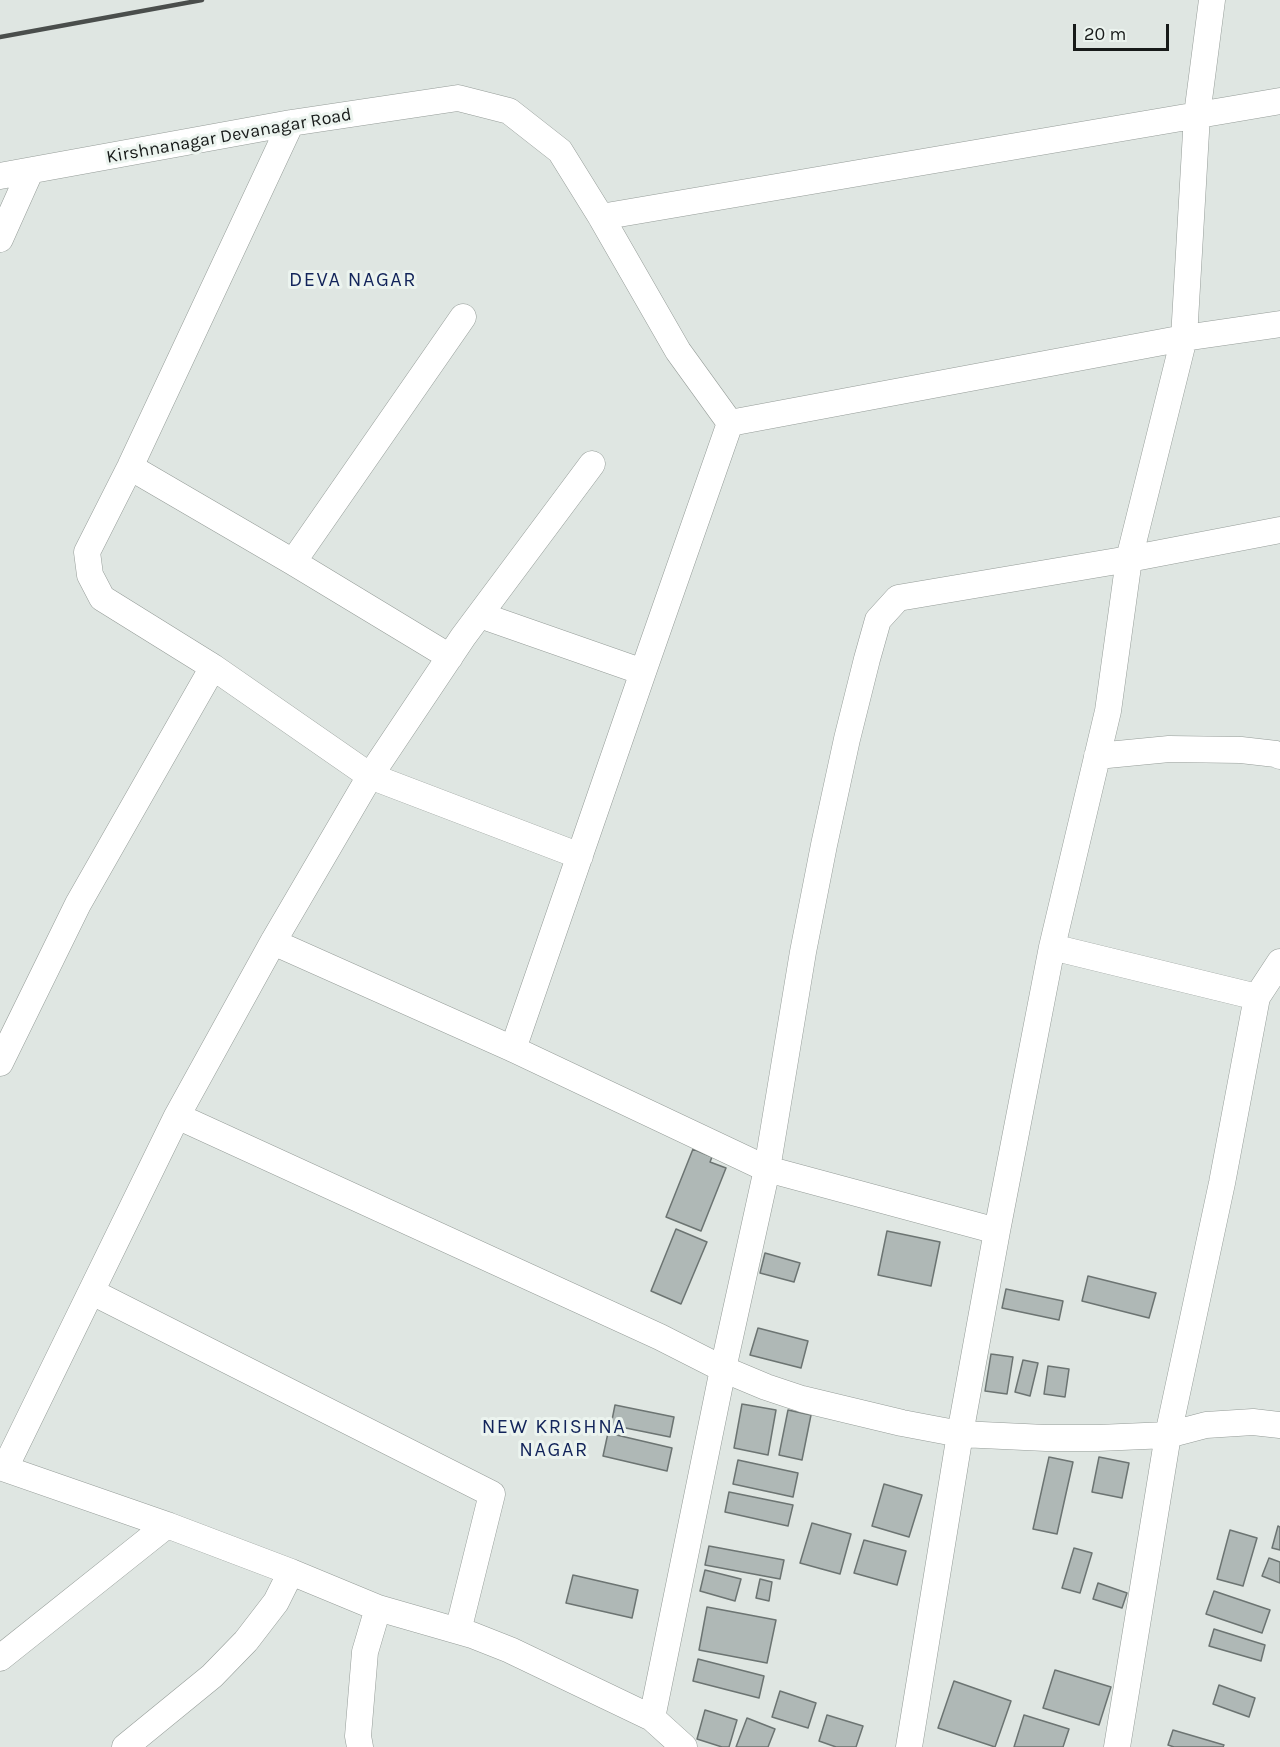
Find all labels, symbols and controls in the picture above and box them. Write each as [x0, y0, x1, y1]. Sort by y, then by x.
scale bar [1076, 12, 1172, 50]
text: 20 m [1084, 23, 1126, 45]
street label: Kirshnanagar Devanagar Road [105, 104, 353, 168]
district label: DEVA NAGAR [289, 268, 417, 292]
district label: NEW KRISHNA NAGAR [482, 1415, 626, 1462]

